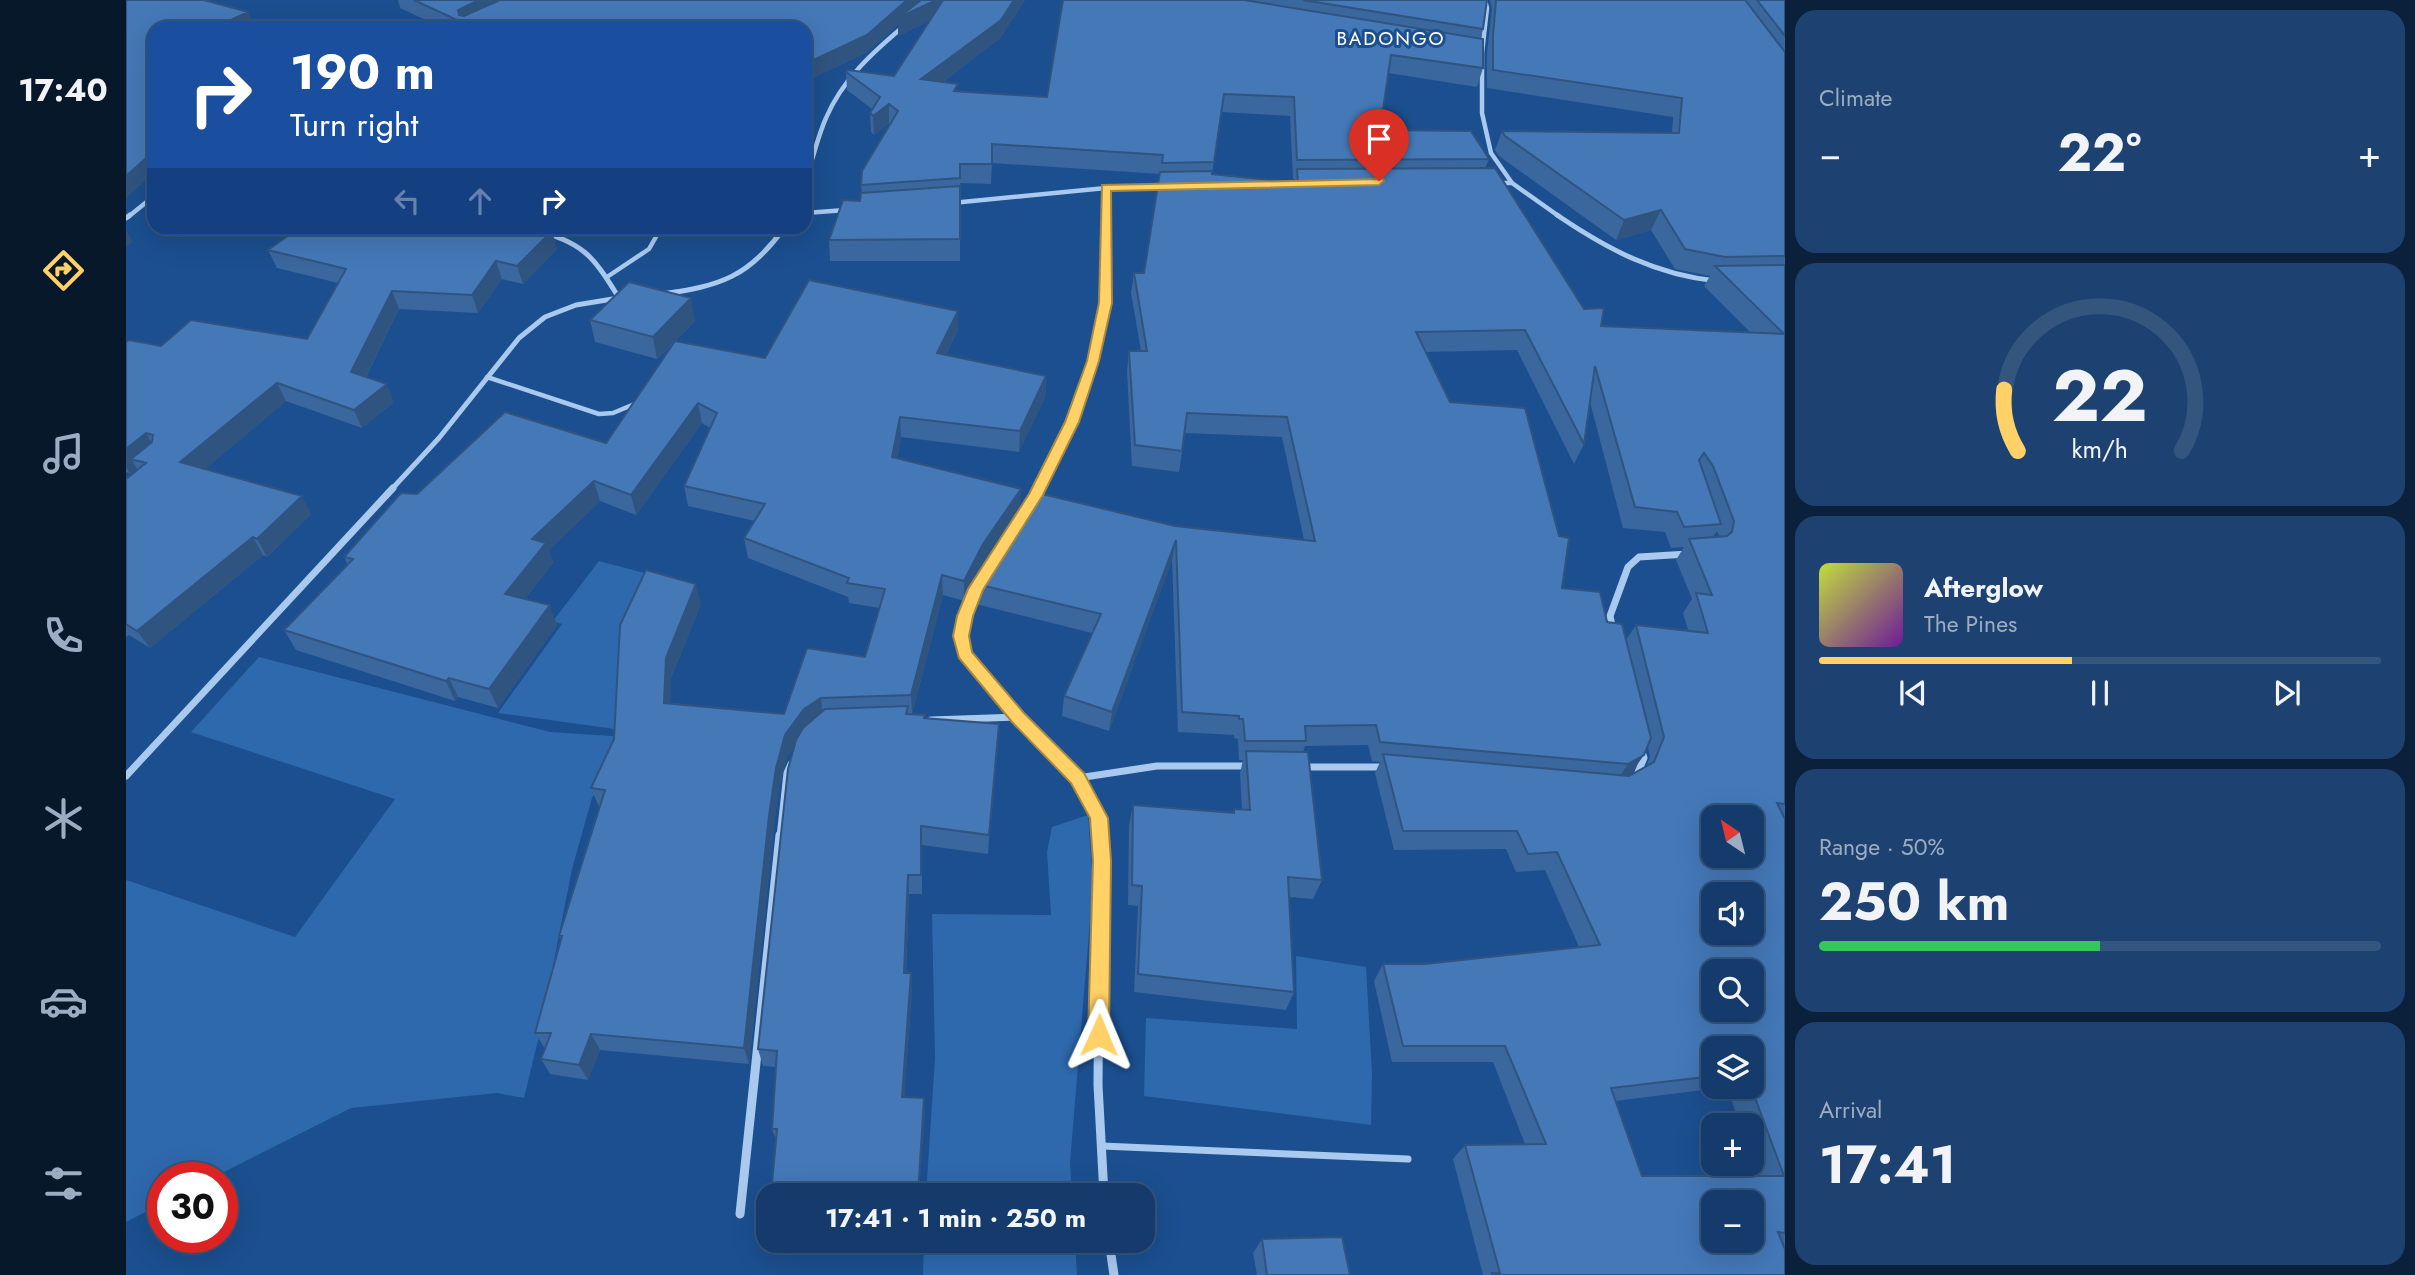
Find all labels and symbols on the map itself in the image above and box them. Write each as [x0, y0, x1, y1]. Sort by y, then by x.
district label: BADONGO [1336, 25, 1446, 52]
pin [1349, 109, 1409, 181]
north arrow [1701, 805, 1764, 868]
position arrow [1062, 998, 1136, 1072]
speed limit sign: 30 [147, 1162, 238, 1253]

